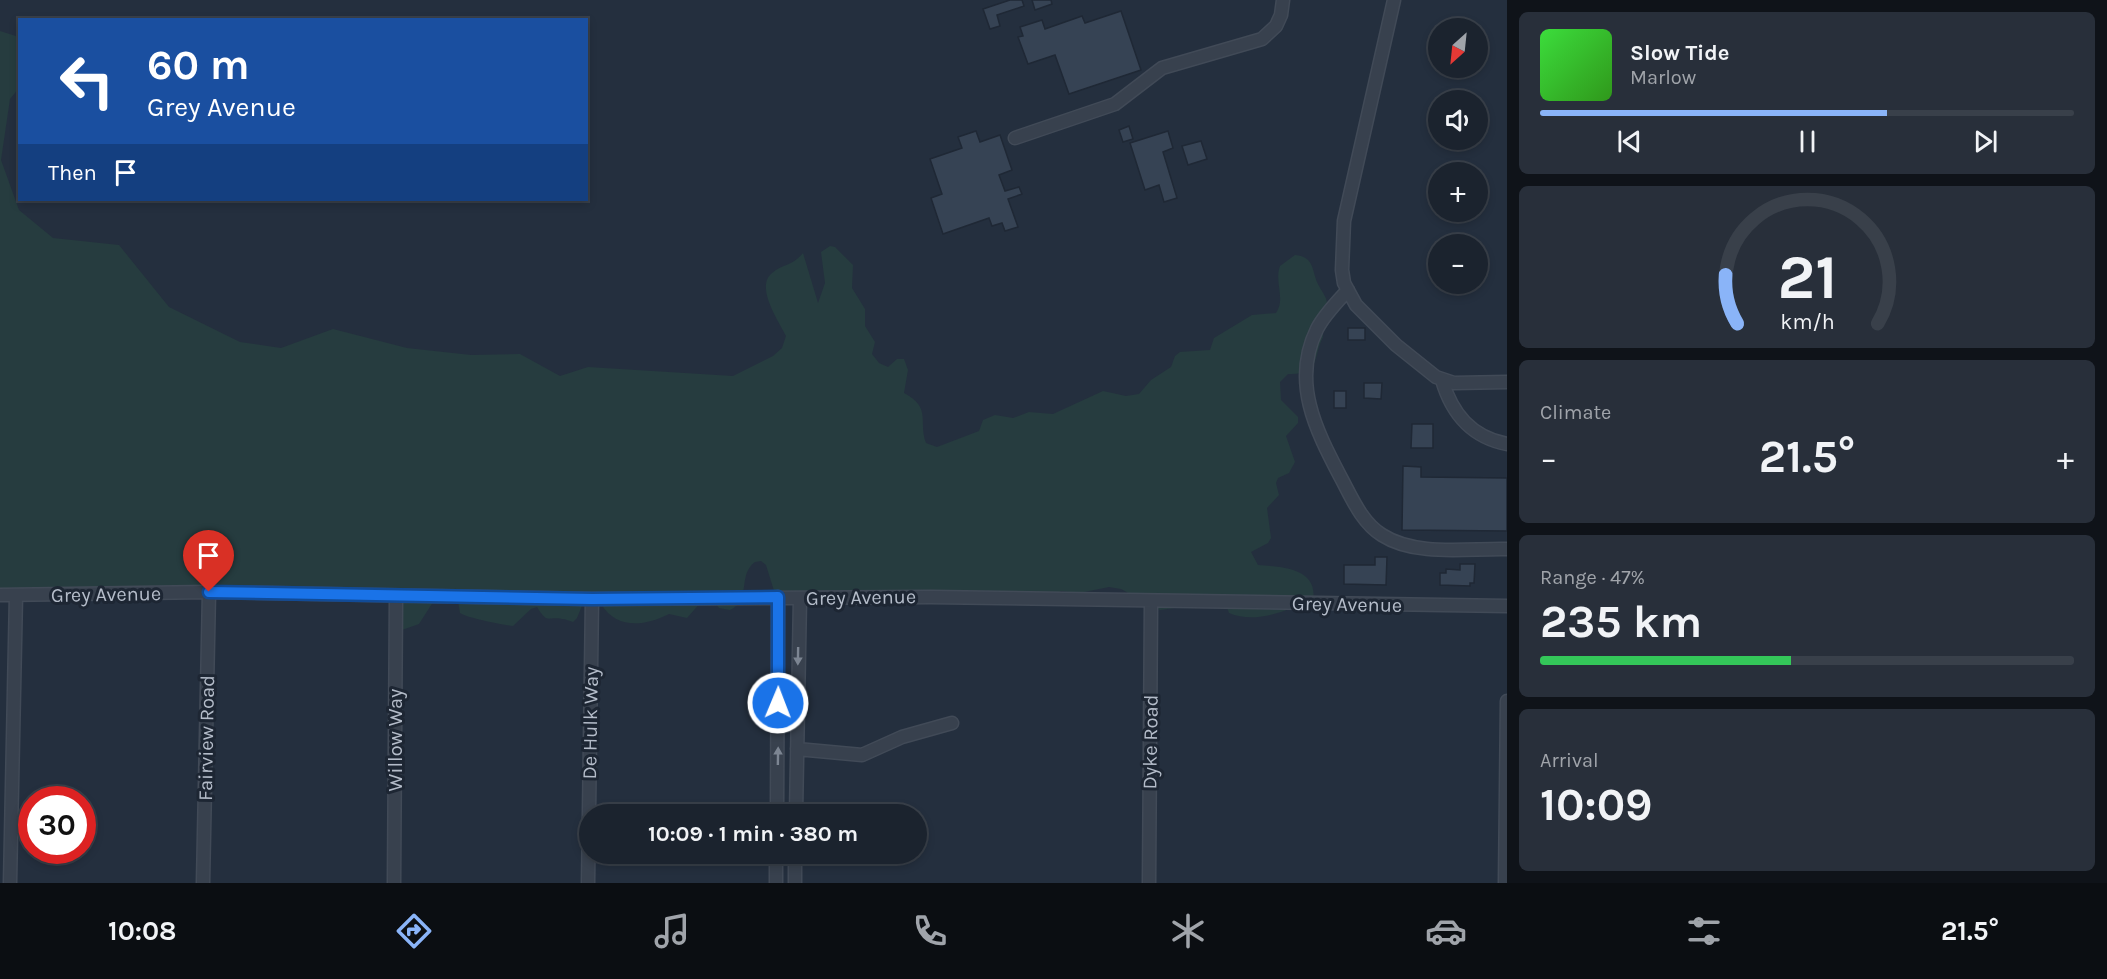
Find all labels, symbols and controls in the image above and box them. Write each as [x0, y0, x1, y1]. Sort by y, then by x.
north arrow [1428, 18, 1488, 78]
map controls [1428, 18, 1488, 294]
text: 60 m [147, 40, 250, 90]
text: Slow Tide [1630, 40, 1730, 66]
icon: left [48, 42, 126, 120]
text: Marlow [1630, 66, 1696, 89]
button: sound [1428, 90, 1488, 150]
text: Grey Avenue [147, 91, 296, 123]
icon: previous [1613, 125, 1646, 158]
icon: pause [1791, 125, 1824, 158]
icon: next [1969, 125, 2002, 158]
icon: arrive [109, 156, 142, 189]
text: Then [48, 160, 97, 186]
button: + [1428, 162, 1488, 222]
button: − [1428, 234, 1488, 294]
text: 21 [1777, 241, 1837, 314]
text: km/h [1780, 310, 1834, 335]
text: Climate [1540, 401, 1611, 424]
text: 21.5° [1759, 431, 1855, 483]
text: − [1540, 439, 1557, 477]
text: + [2057, 439, 2074, 477]
pin [183, 530, 234, 592]
icon: arrive [192, 539, 225, 572]
text: Range · 47% [1540, 566, 1645, 589]
street label: Grey Avenue [51, 582, 161, 607]
street label: Grey Avenue [806, 585, 916, 610]
street label: Grey Avenue [1292, 592, 1402, 617]
text: 235 km [1540, 596, 1702, 648]
one-way arrow [793, 647, 803, 666]
street label: De Hulk Way [578, 666, 603, 780]
position arrow [746, 671, 810, 735]
street label: Fairview Road [194, 675, 219, 801]
street label: Willow Way [384, 689, 407, 791]
street label: Dyke Road [1138, 694, 1163, 790]
one-way arrow [773, 747, 782, 766]
text: Arrival [1540, 749, 1599, 772]
text: 10:09 [1540, 779, 1653, 831]
speed limit sign: 30 [18, 786, 96, 864]
text: 10:09 · 1 min · 380 m [648, 821, 858, 847]
icon: directions [393, 910, 435, 952]
icon: music [651, 910, 693, 952]
icon: phone [909, 910, 951, 952]
icon: climate [1167, 910, 1209, 952]
icon: car [1425, 910, 1467, 952]
icon: filters [1683, 910, 1725, 952]
text: 10:08 [108, 915, 177, 947]
text: 21.5° [1941, 915, 1999, 947]

